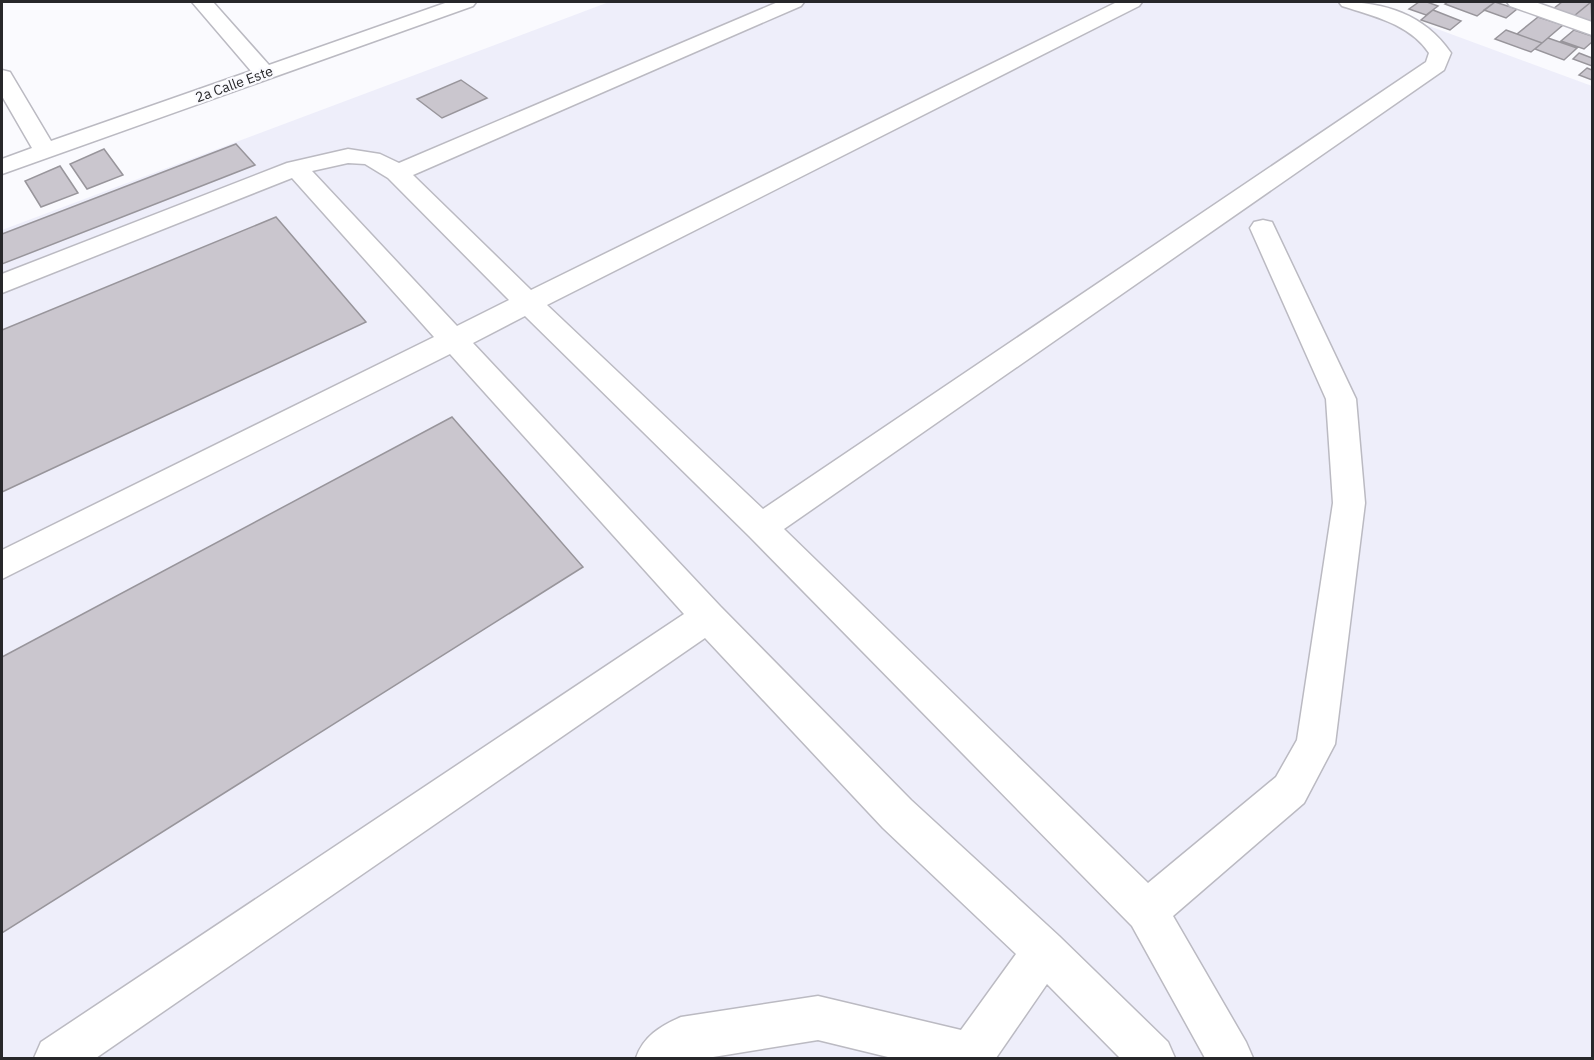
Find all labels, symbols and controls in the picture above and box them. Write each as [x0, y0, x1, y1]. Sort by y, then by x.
street label: 2a Calle Este [193, 62, 276, 106]

